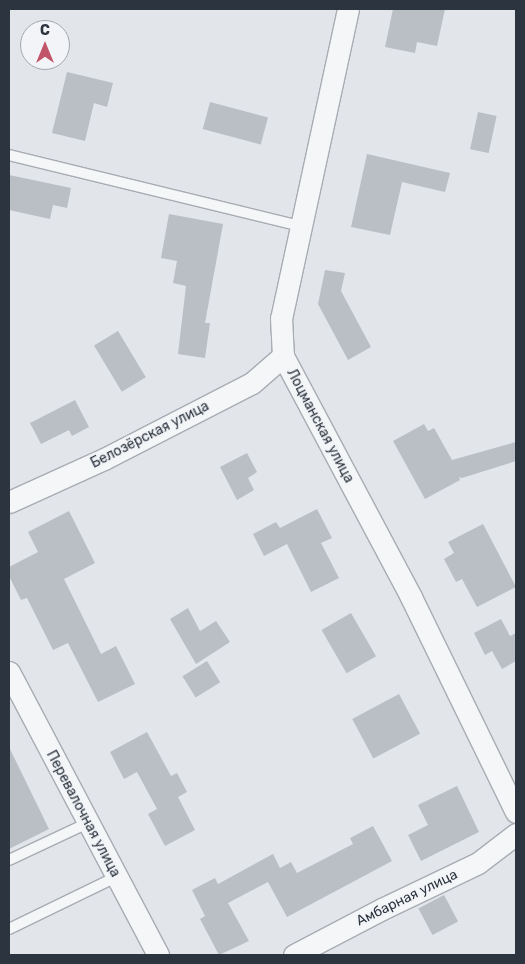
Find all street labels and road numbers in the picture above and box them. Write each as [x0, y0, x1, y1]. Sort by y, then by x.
street label: Лоцманская улица [283, 366, 357, 486]
street label: Белозёрская улица [88, 398, 212, 472]
street label: Перевалочная улица [42, 748, 124, 880]
street label: Амбарная улица [354, 866, 460, 930]

